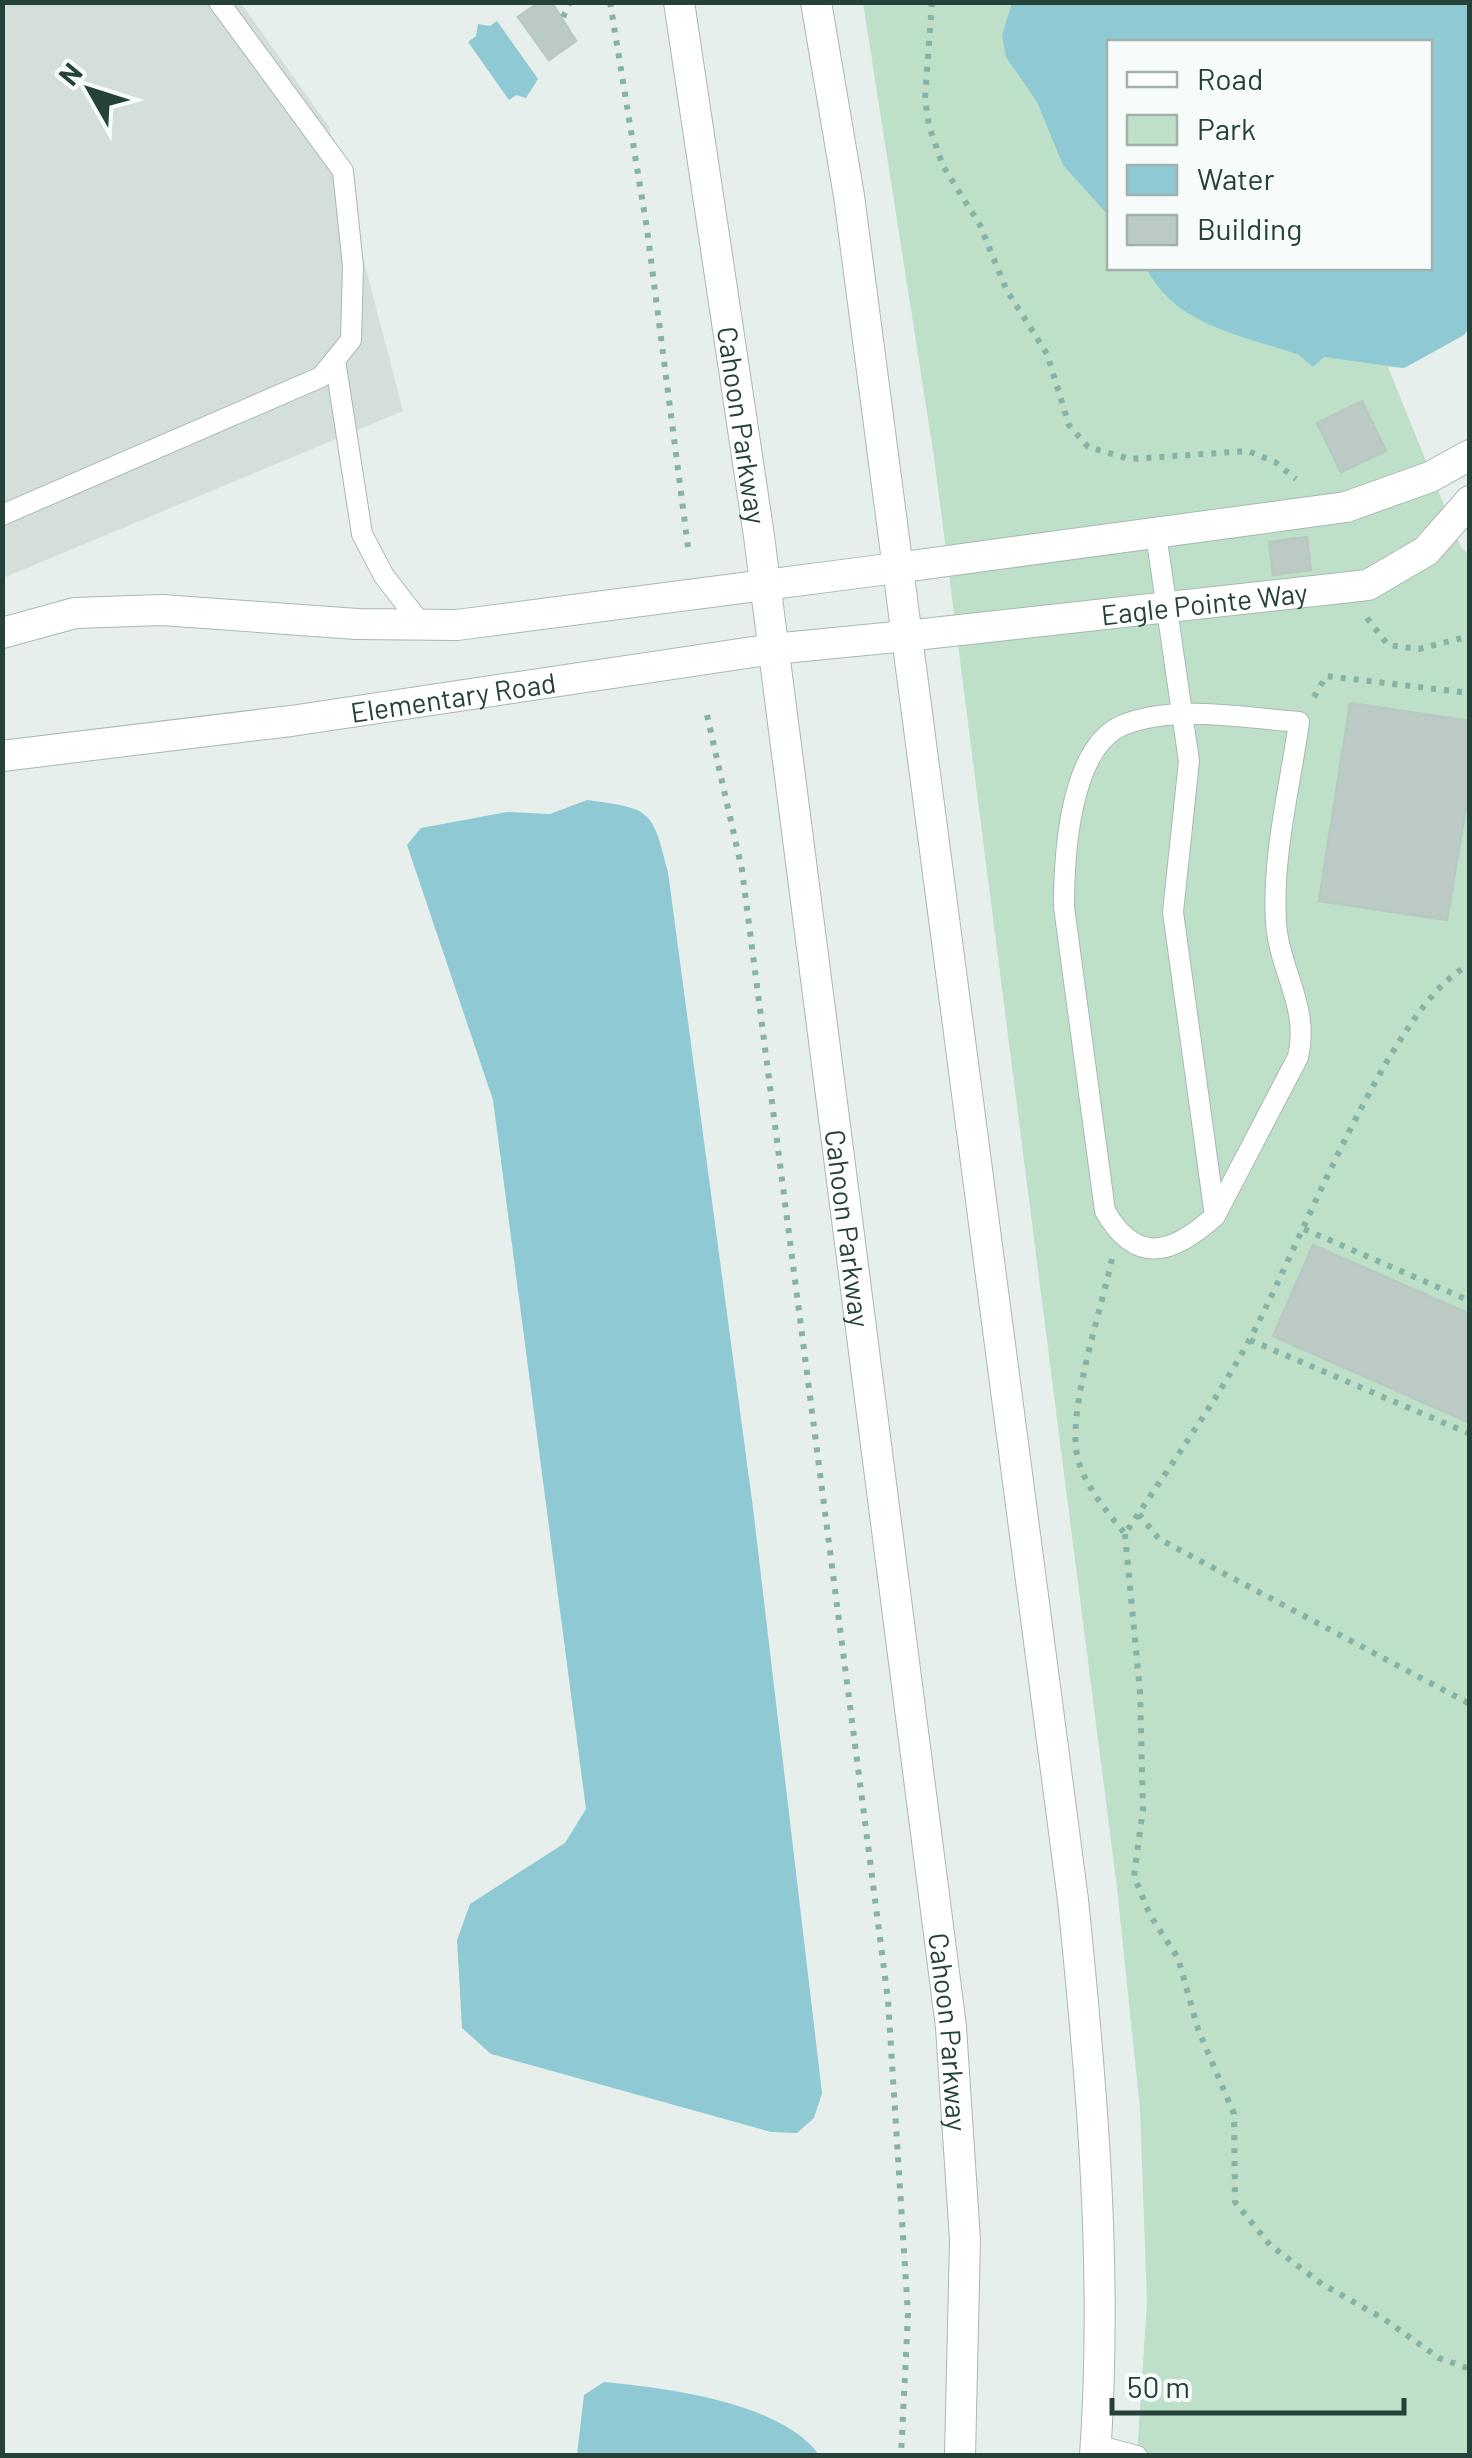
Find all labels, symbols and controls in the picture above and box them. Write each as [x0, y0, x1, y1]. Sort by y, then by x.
north arrow [40, 40, 140, 140]
legend [1107, 40, 1432, 270]
text: N [51, 56, 89, 92]
text: Road [1197, 60, 1263, 96]
text: Park [1197, 110, 1256, 146]
text: Water [1197, 160, 1275, 196]
text: Building [1197, 210, 1302, 246]
street label: Cahoon Parkway [711, 324, 774, 526]
street label: Eagle Pointe Way [1099, 575, 1309, 631]
street label: Elementary Road [348, 665, 558, 729]
street label: Cahoon Parkway [819, 1127, 878, 1329]
street label: Cahoon Parkway [922, 1931, 975, 2132]
scale bar [1112, 2353, 1404, 2415]
text: 50 m [1127, 2368, 1190, 2404]

